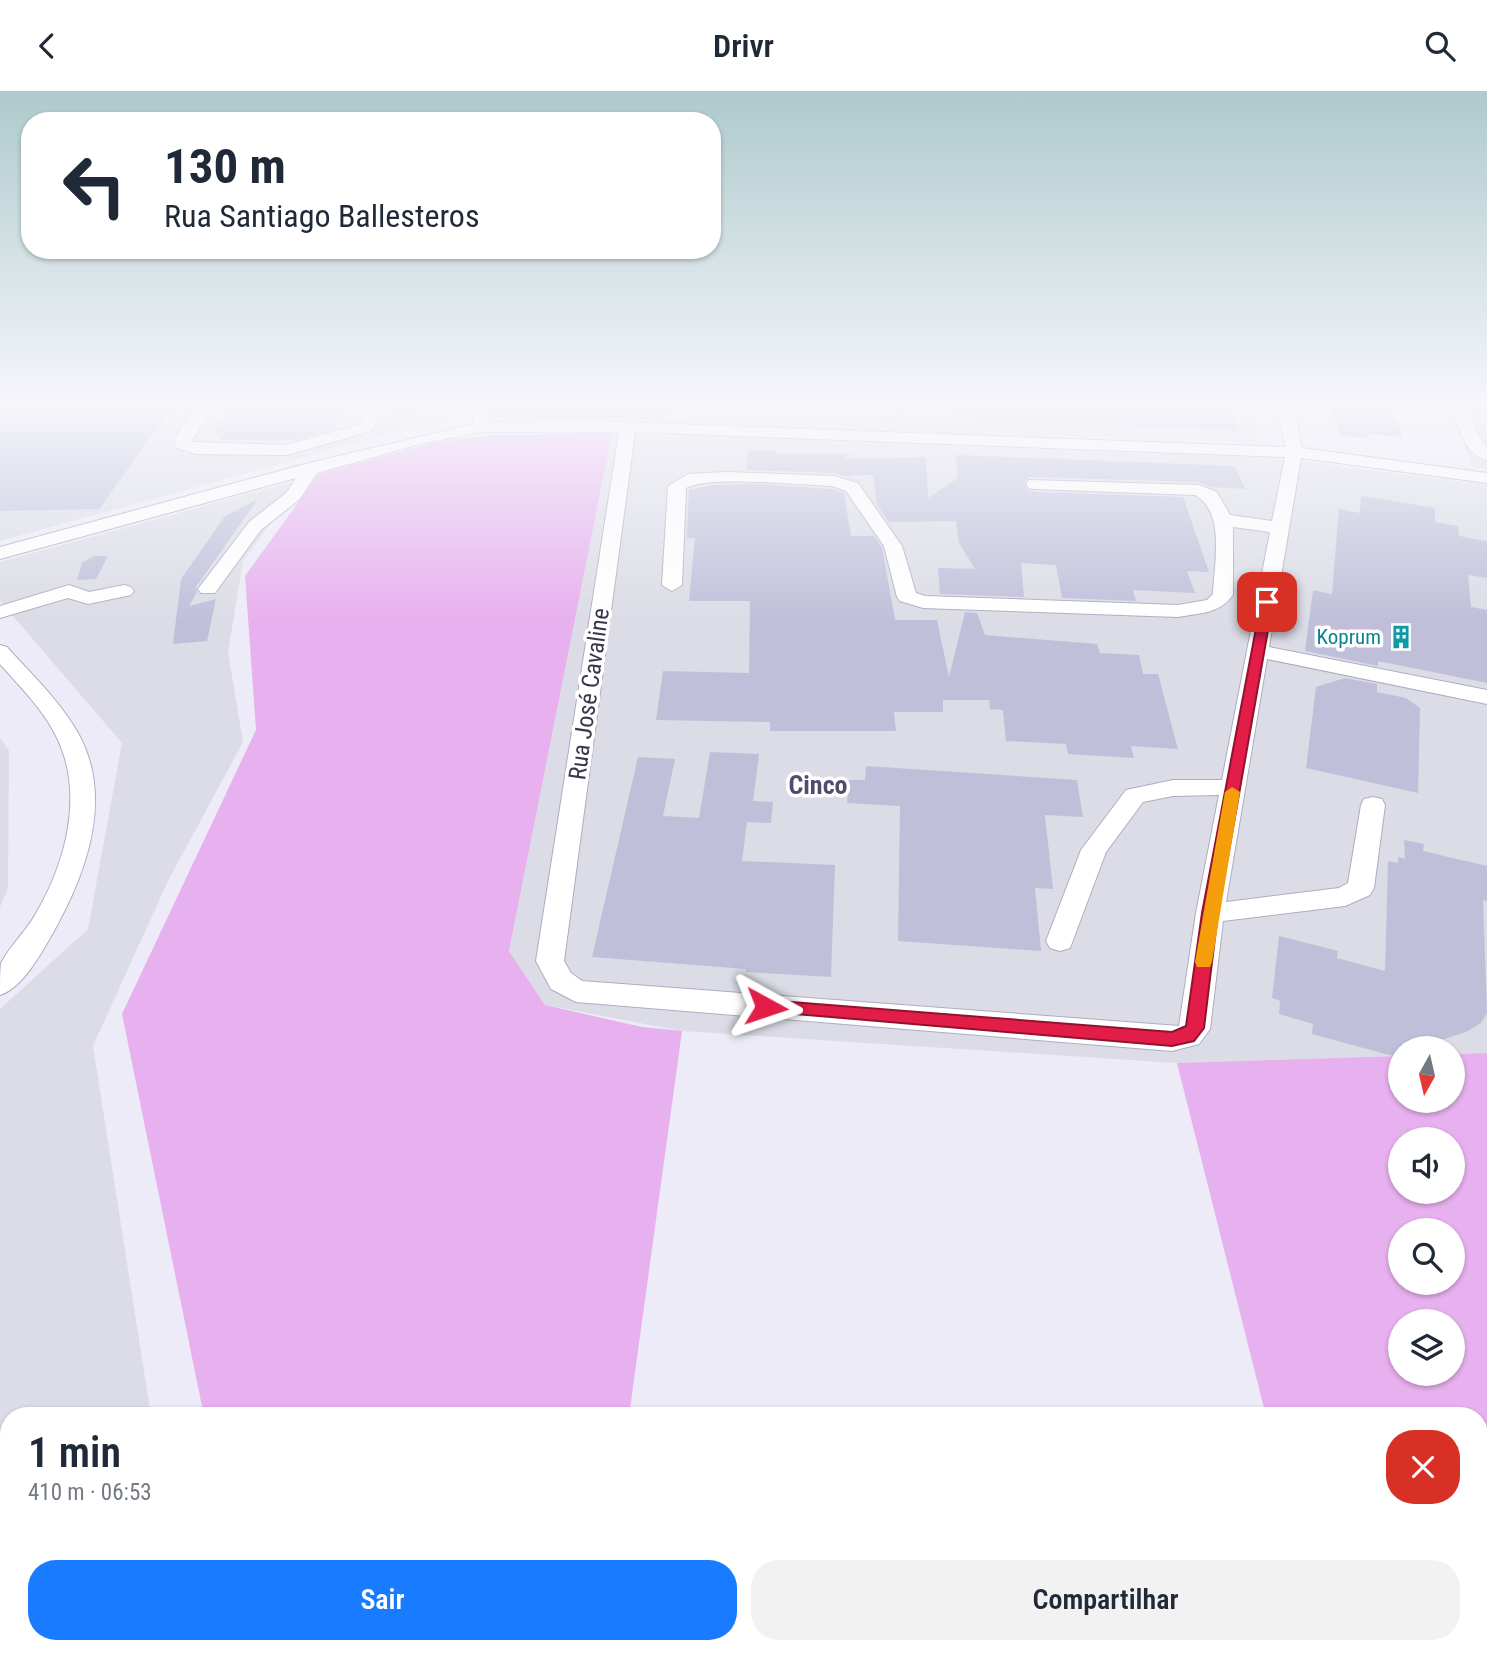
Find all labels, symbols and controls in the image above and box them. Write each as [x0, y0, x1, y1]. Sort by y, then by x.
icon: back [28, 27, 66, 65]
text: Drivr [713, 27, 774, 65]
icon: search [1421, 27, 1459, 65]
text: 130 m [164, 138, 286, 195]
icon: left [49, 140, 140, 231]
text: Rua Santiago Ballesteros [164, 197, 480, 235]
pin [1237, 572, 1297, 632]
icon: arrive [1248, 583, 1286, 621]
street label: Rua José Cavaline [563, 606, 615, 782]
building icon: Koprum [1387, 623, 1415, 651]
place label: Koprum [1317, 625, 1381, 649]
district label: Cinco [788, 770, 848, 800]
position arrow [729, 970, 803, 1044]
north arrow [1388, 1036, 1465, 1113]
map controls [1388, 1036, 1465, 1386]
button: sound [1388, 1127, 1465, 1204]
button: search [1388, 1218, 1465, 1295]
button: layers [1388, 1309, 1465, 1386]
text: 1 min [28, 1428, 121, 1477]
button: close [1386, 1430, 1460, 1504]
text: 410 m · 06:53 [28, 1479, 152, 1506]
button: Sair [28, 1560, 737, 1640]
button: Compartilhar [751, 1560, 1460, 1640]

